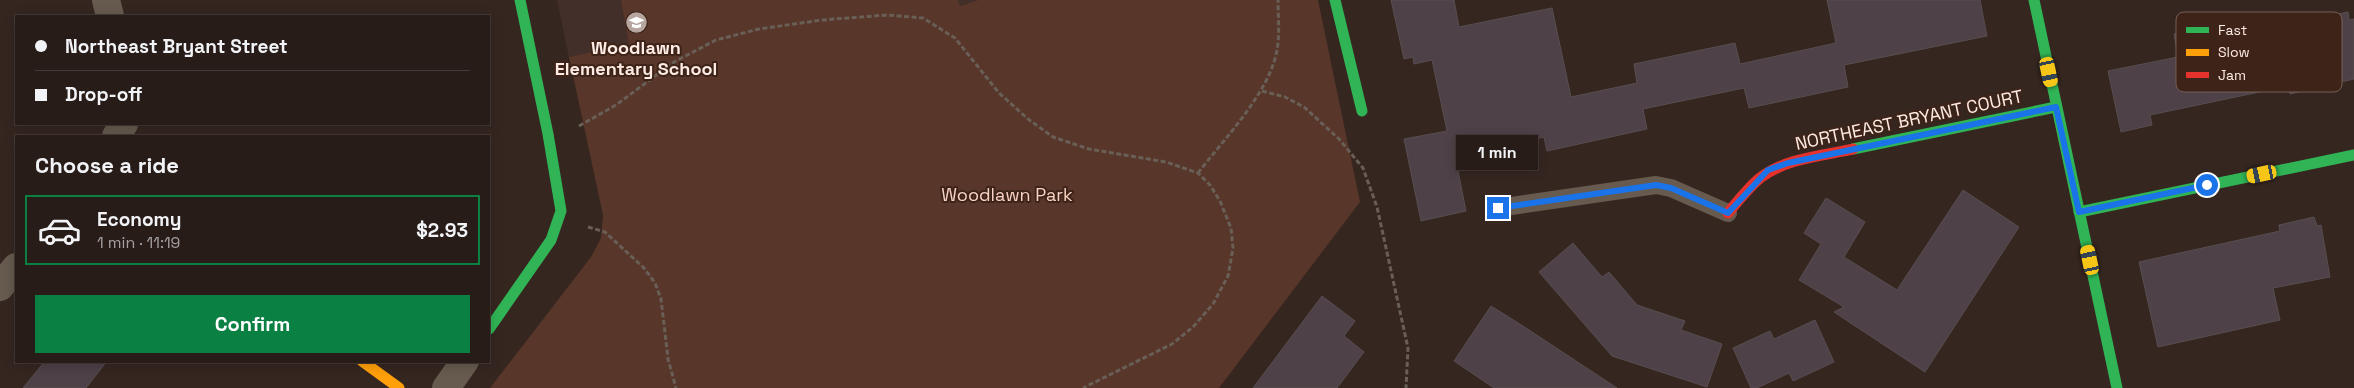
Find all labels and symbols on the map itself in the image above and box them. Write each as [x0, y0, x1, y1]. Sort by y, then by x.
school or university icon: Woodlawn Elementary School [624, 11, 648, 35]
legend [2176, 12, 2342, 92]
text: Fast [2218, 21, 2247, 39]
place label: Woodlawn Elementary School [555, 36, 717, 80]
text: Slow [2218, 43, 2250, 61]
car [2038, 56, 2059, 88]
text: Jam [2218, 66, 2246, 84]
street label: NORTHEAST BRYANT COURT [1793, 84, 2025, 155]
callout: 1 min [1457, 136, 1539, 170]
car [2245, 164, 2278, 184]
route start [2196, 174, 2218, 196]
park label: Woodlawn Park [941, 183, 1073, 206]
route end [1487, 197, 1509, 219]
car [2079, 244, 2100, 276]

